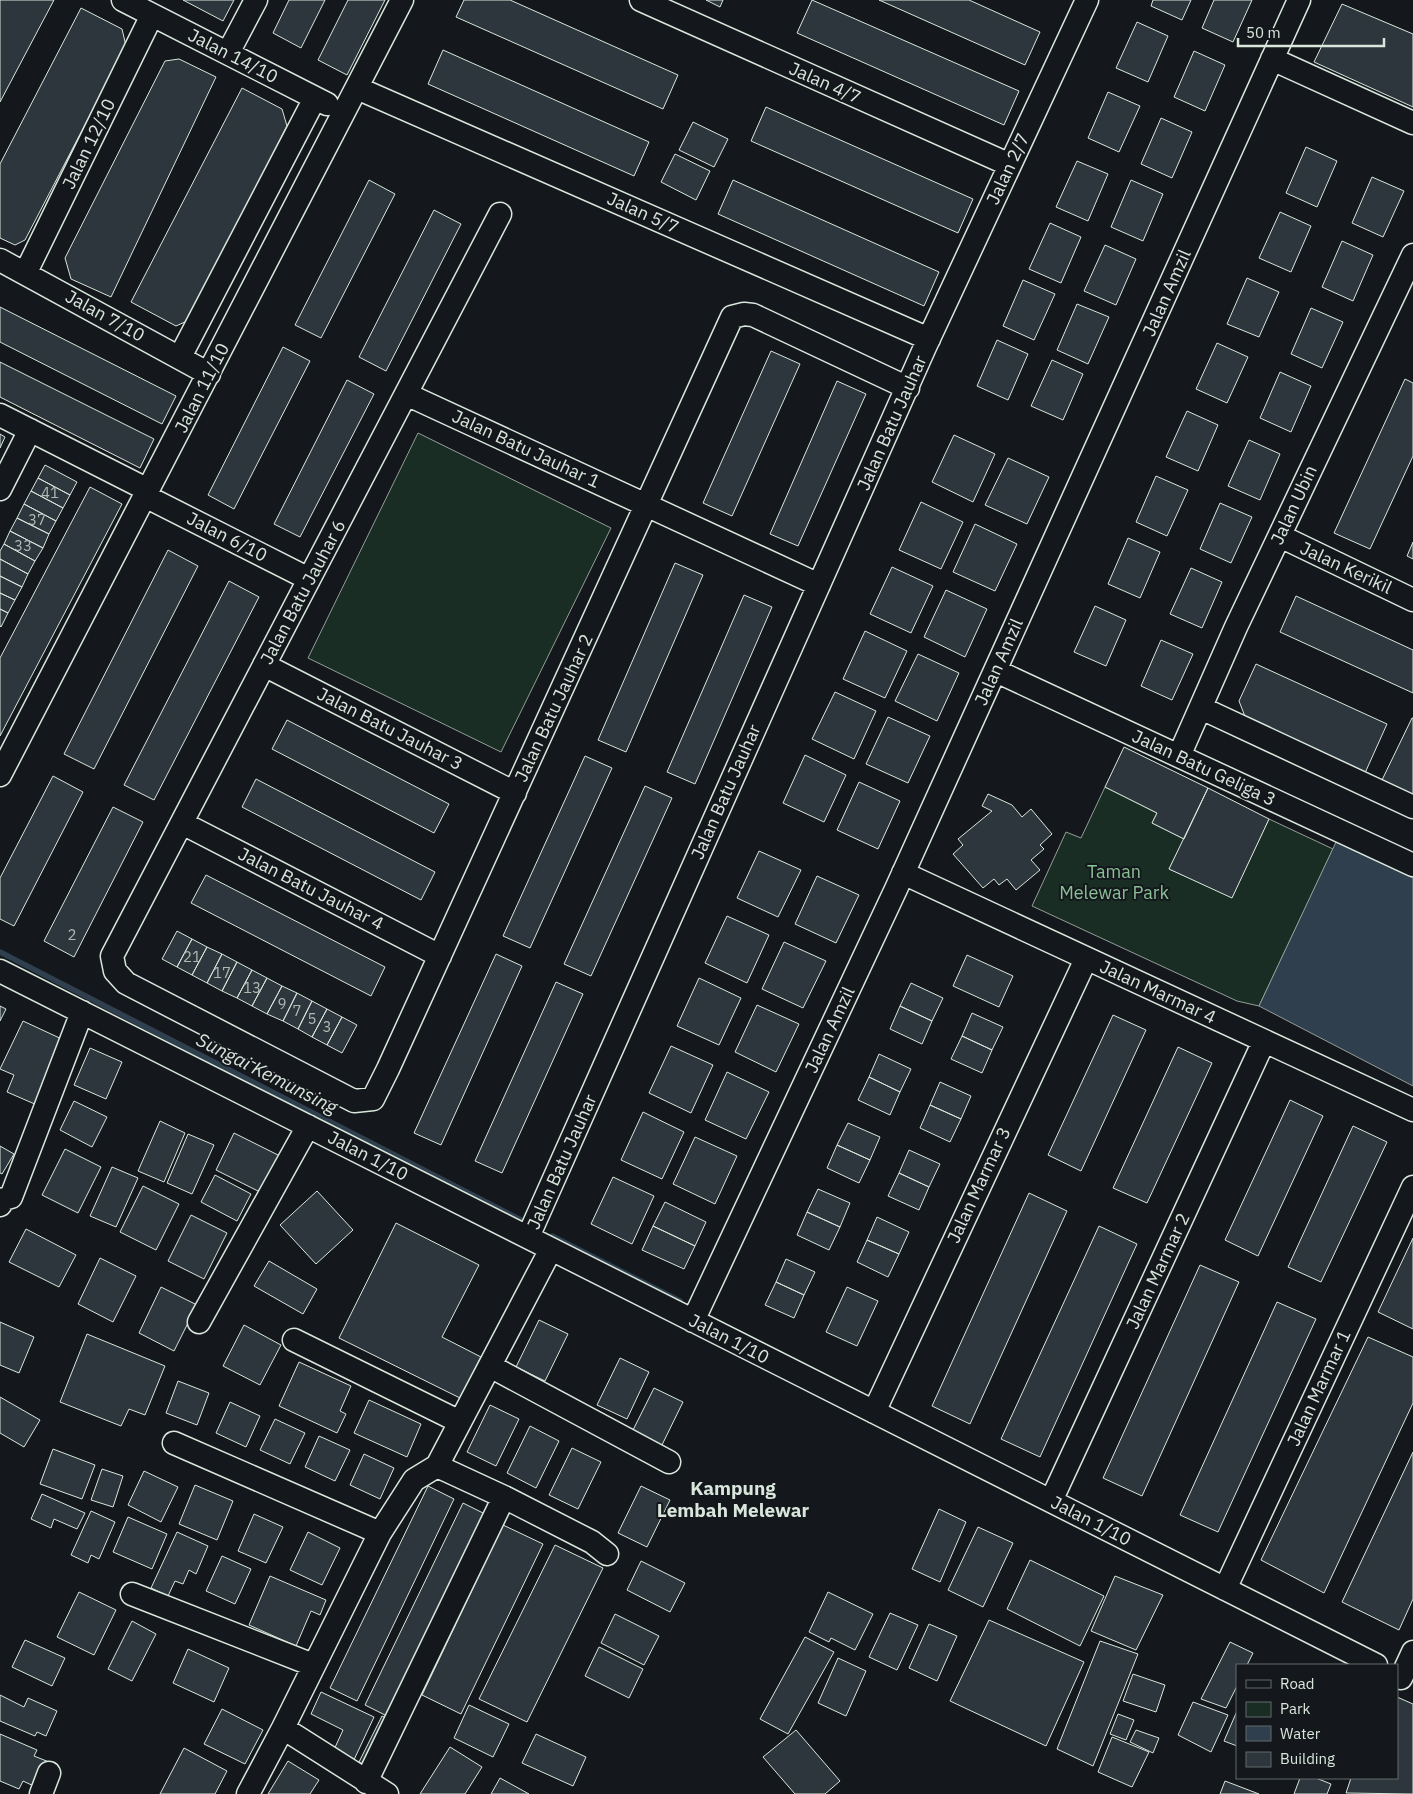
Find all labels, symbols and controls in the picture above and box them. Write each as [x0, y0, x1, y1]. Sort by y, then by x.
scale bar [1238, 15, 1384, 47]
street label: Jalan 14/10 [184, 23, 282, 88]
text: 50 m [1246, 23, 1281, 42]
street label: Jalan 4/7 [786, 57, 865, 109]
street label: Jalan 12/10 [57, 95, 120, 193]
street label: Jalan 2/7 [981, 129, 1034, 208]
street label: Jalan 5/7 [604, 187, 683, 239]
street label: Jalan Amzil [1137, 246, 1196, 340]
street label: Jalan 7/10 [62, 284, 149, 347]
street label: Jalan 11/10 [169, 339, 234, 437]
street label: Jalan Batu Jauhar [851, 351, 932, 494]
street label: Jalan Batu Jauhar 1 [449, 404, 604, 493]
street label: Jalan Ubin [1265, 461, 1322, 548]
house number: 41 [41, 483, 59, 502]
street label: Jalan 6/10 [183, 507, 271, 567]
house number: 37 [28, 510, 46, 529]
street label: Jalan Batu Jauhar 6 [255, 516, 350, 668]
house number: 33 [14, 536, 32, 555]
street label: Jalan Kerikil [1297, 536, 1396, 599]
street label: Jalan Amzil [969, 615, 1028, 709]
street label: Jalan Batu Jauhar 2 [509, 630, 598, 785]
street label: Jalan Batu Jauhar 3 [314, 682, 467, 775]
street label: Jalan Batu Jauhar [685, 720, 766, 863]
street label: Jalan Batu Geliga 3 [1129, 724, 1280, 811]
street label: Jalan Batu Jauhar 4 [235, 842, 388, 935]
park label: Taman Melewar Park [1059, 860, 1169, 904]
house number: 2 [67, 925, 77, 944]
house number: 21 [183, 947, 201, 966]
street label: Jalan Marmar 4 [1096, 955, 1220, 1029]
house number: 17 [213, 963, 231, 982]
house number: 13 [243, 978, 261, 997]
street label: Jalan Amzil [800, 983, 860, 1077]
house number: 9 [277, 994, 287, 1013]
house number: 7 [292, 1001, 302, 1020]
house number: 5 [307, 1009, 317, 1028]
house number: 3 [322, 1017, 332, 1036]
water label: Sungai Kemunsing [192, 1027, 343, 1120]
street label: Jalan Batu Jauhar [521, 1090, 602, 1233]
street label: Jalan Marmar 3 [942, 1123, 1016, 1247]
street label: Jalan 1/10 [324, 1126, 412, 1186]
street label: Jalan Marmar 2 [1121, 1209, 1195, 1333]
street label: Jalan 1/10 [685, 1309, 773, 1369]
street label: Jalan Marmar 1 [1282, 1326, 1356, 1450]
district label: Kampung Lembah Melewar [657, 1476, 810, 1522]
street label: Jalan 1/10 [1047, 1491, 1135, 1551]
legend [1236, 1664, 1398, 1779]
text: Road [1280, 1674, 1315, 1693]
text: Park [1280, 1699, 1310, 1718]
text: Water [1280, 1724, 1321, 1743]
text: Building [1280, 1749, 1335, 1768]

